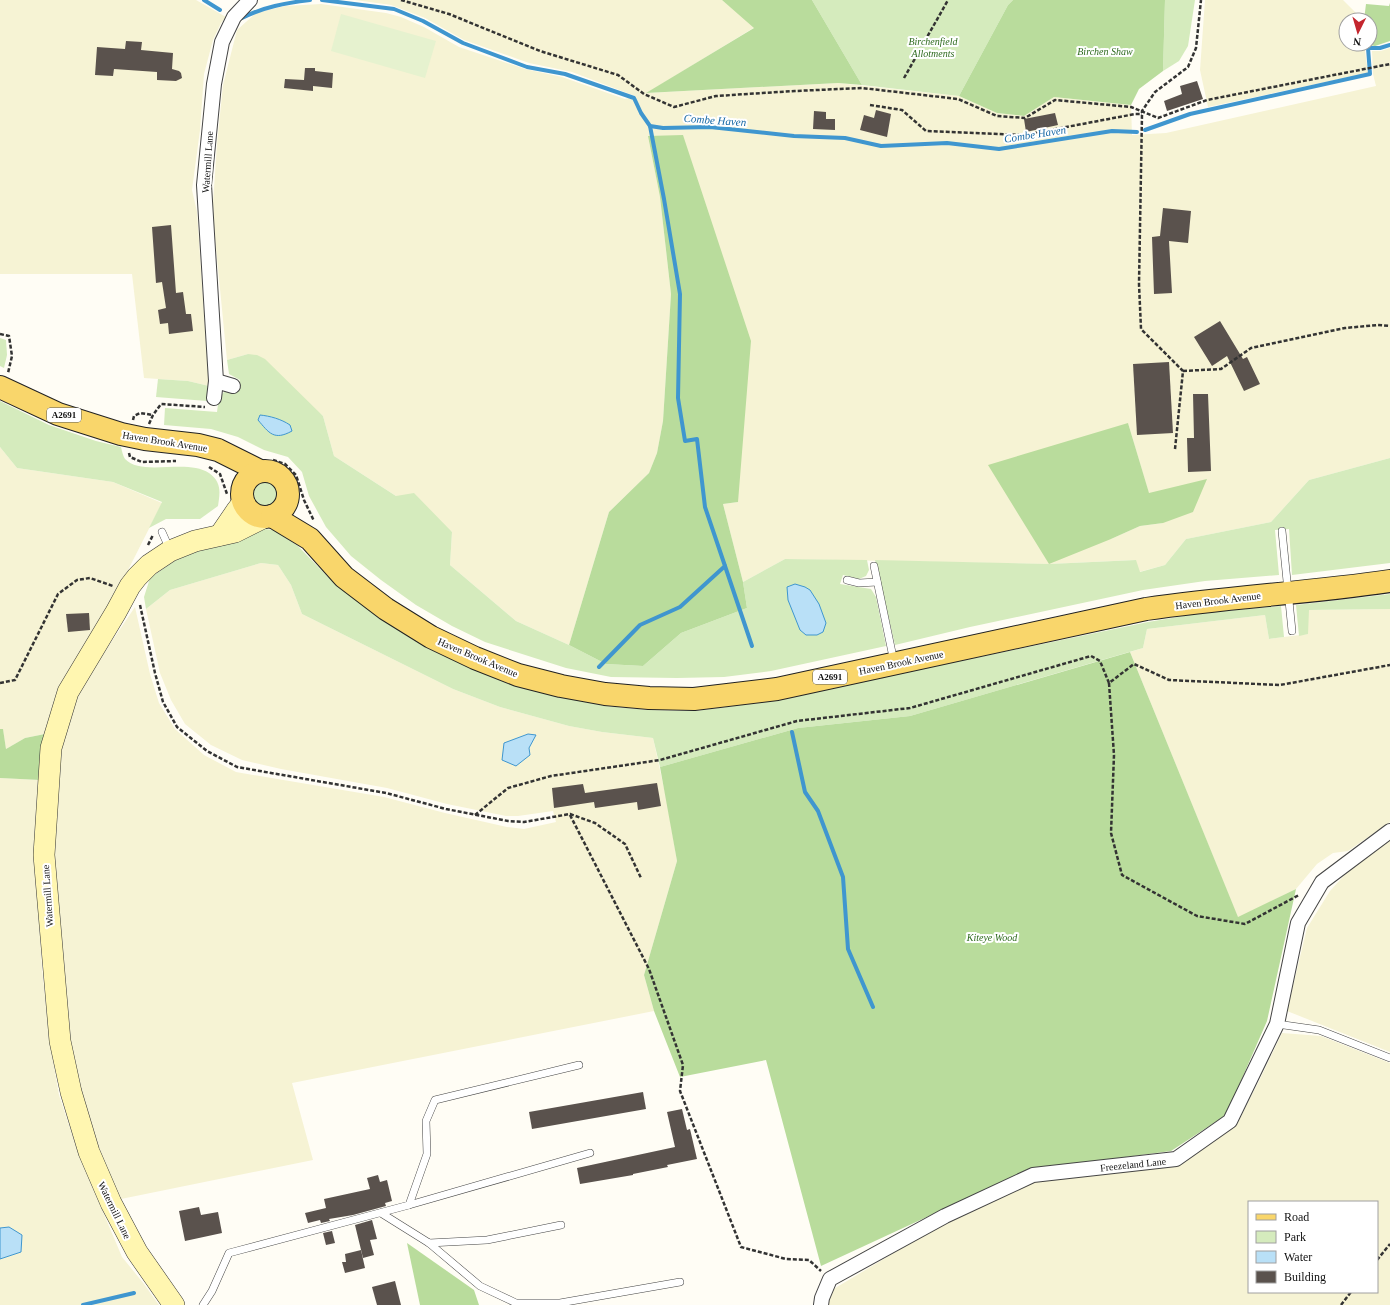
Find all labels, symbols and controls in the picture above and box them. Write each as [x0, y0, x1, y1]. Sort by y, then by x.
north arrow [1338, 12, 1378, 52]
park label: Birchenfield Allotments [908, 36, 959, 59]
text: N [1353, 36, 1362, 48]
park label: Birchen Shaw [1077, 46, 1133, 57]
water label: Combe Haven [683, 112, 747, 128]
water label: Combe Haven [1003, 123, 1067, 145]
street label: Watermill Lane [200, 130, 215, 193]
road number: A2691 [47, 408, 81, 422]
street label: Haven Brook Avenue [122, 429, 209, 454]
street label: Haven Brook Avenue [1175, 590, 1262, 611]
street label: Haven Brook Avenue [436, 636, 520, 680]
street label: Haven Brook Avenue [858, 648, 945, 677]
road number: A2691 [813, 670, 847, 684]
street label: Watermill Lane [40, 864, 55, 927]
park label: Kiteye Wood [966, 932, 1018, 943]
street label: Freezeland Lane [1099, 1156, 1167, 1173]
street label: Watermill Lane [96, 1180, 133, 1241]
legend [1248, 1201, 1378, 1293]
text: Road [1284, 1210, 1309, 1224]
text: Park [1284, 1230, 1306, 1244]
text: Water [1284, 1250, 1312, 1264]
text: Building [1284, 1270, 1326, 1284]

